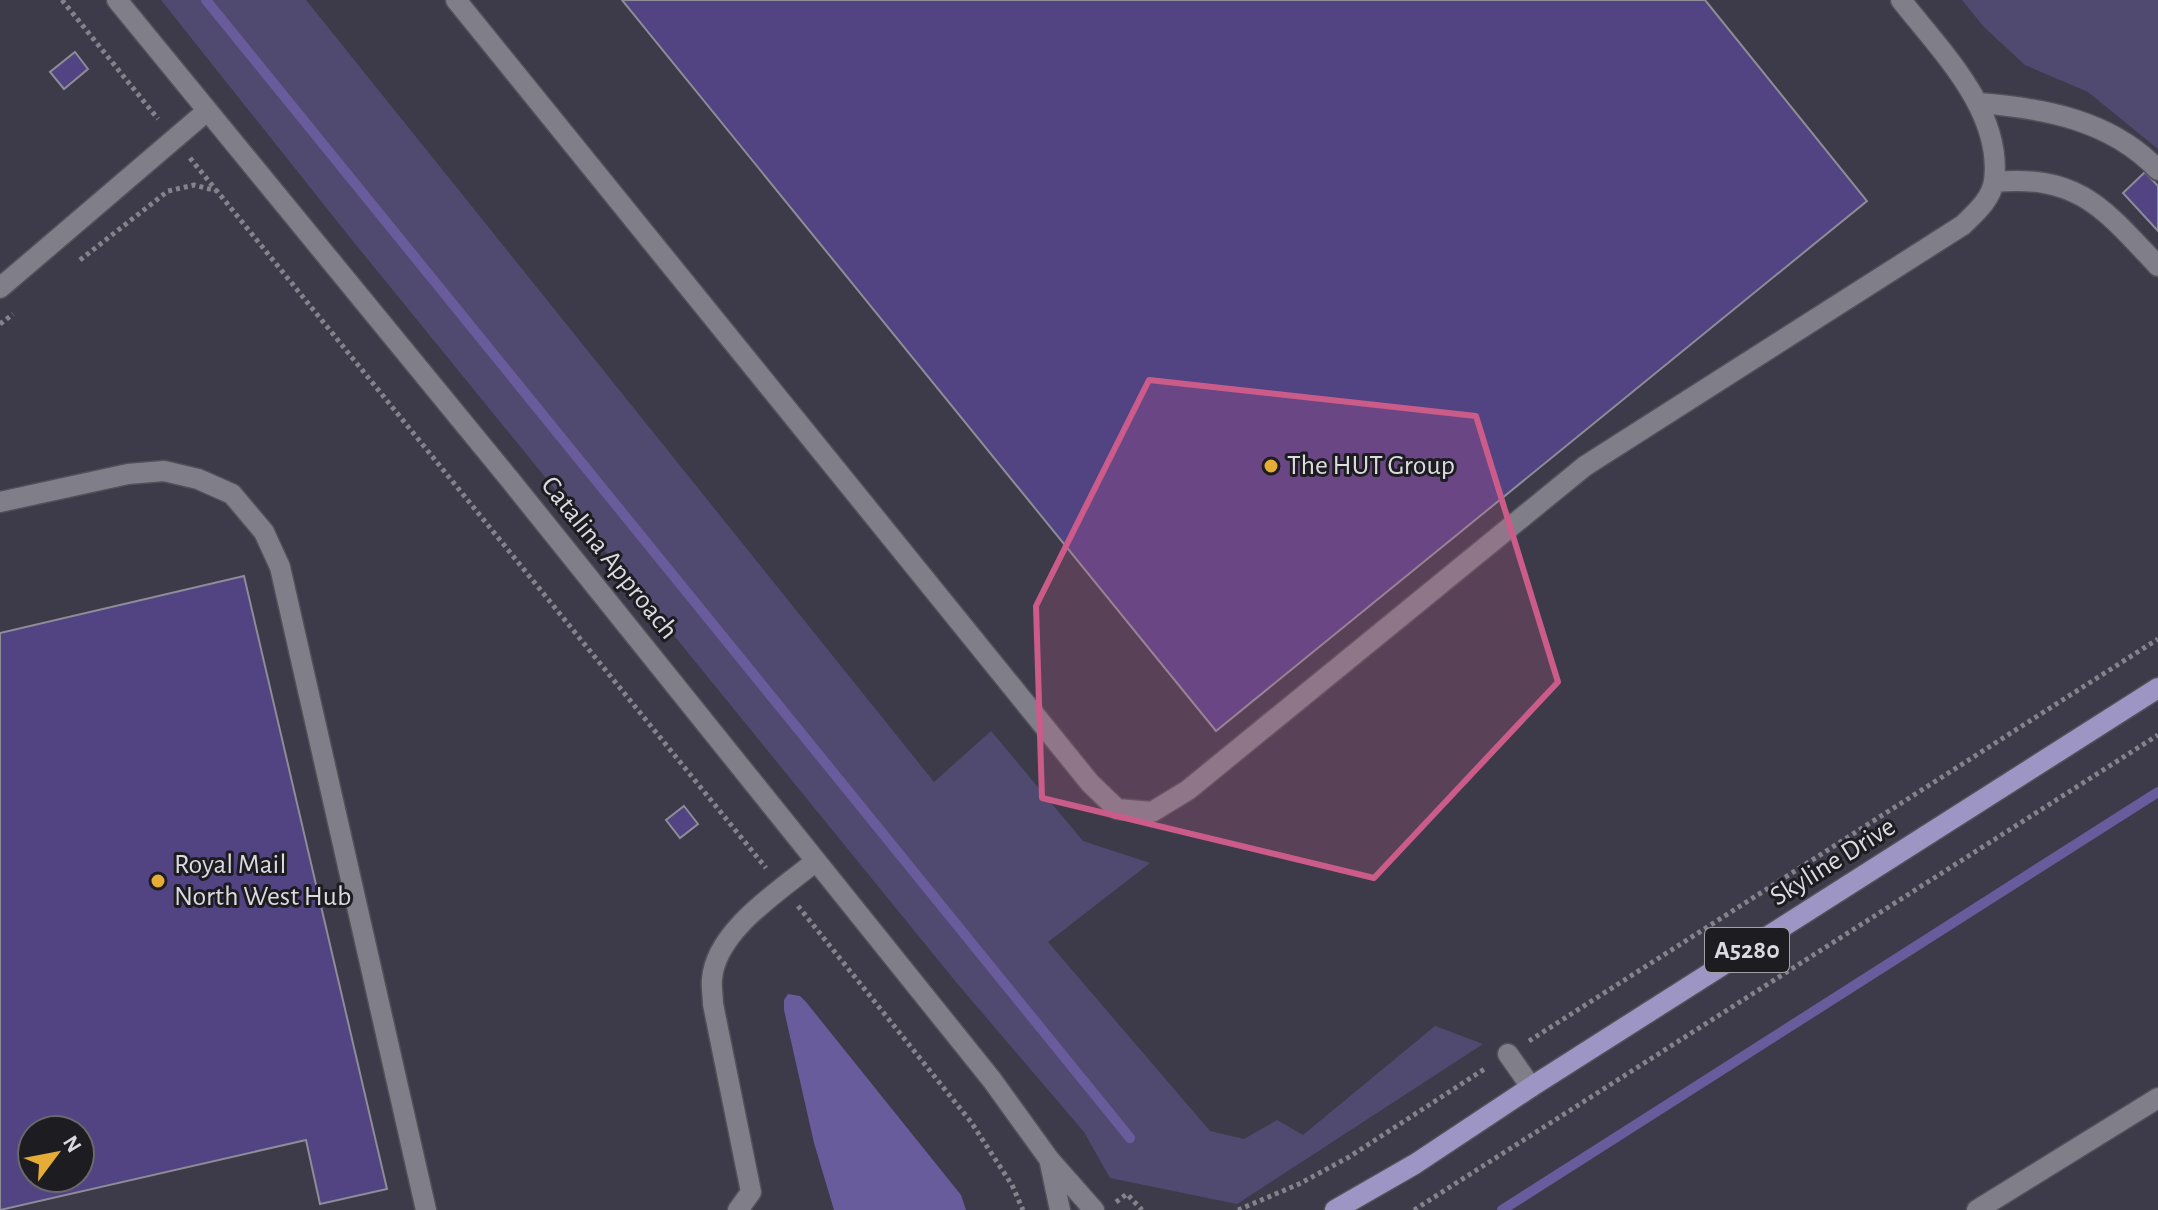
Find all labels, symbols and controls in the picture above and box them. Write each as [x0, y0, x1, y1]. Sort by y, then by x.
place label: The HUT Group [1287, 452, 1455, 480]
marker: The HUT Group [1262, 457, 1280, 475]
street label: Catalina Approach [535, 472, 683, 644]
street label: Skyline Drive [1766, 813, 1900, 911]
place label: Royal Mail North West Hub [174, 851, 351, 911]
marker: Royal Mail North West Hub [149, 872, 167, 890]
road number: A5280 [1705, 928, 1789, 972]
north arrow [16, 1114, 96, 1194]
text: N [59, 1132, 85, 1156]

